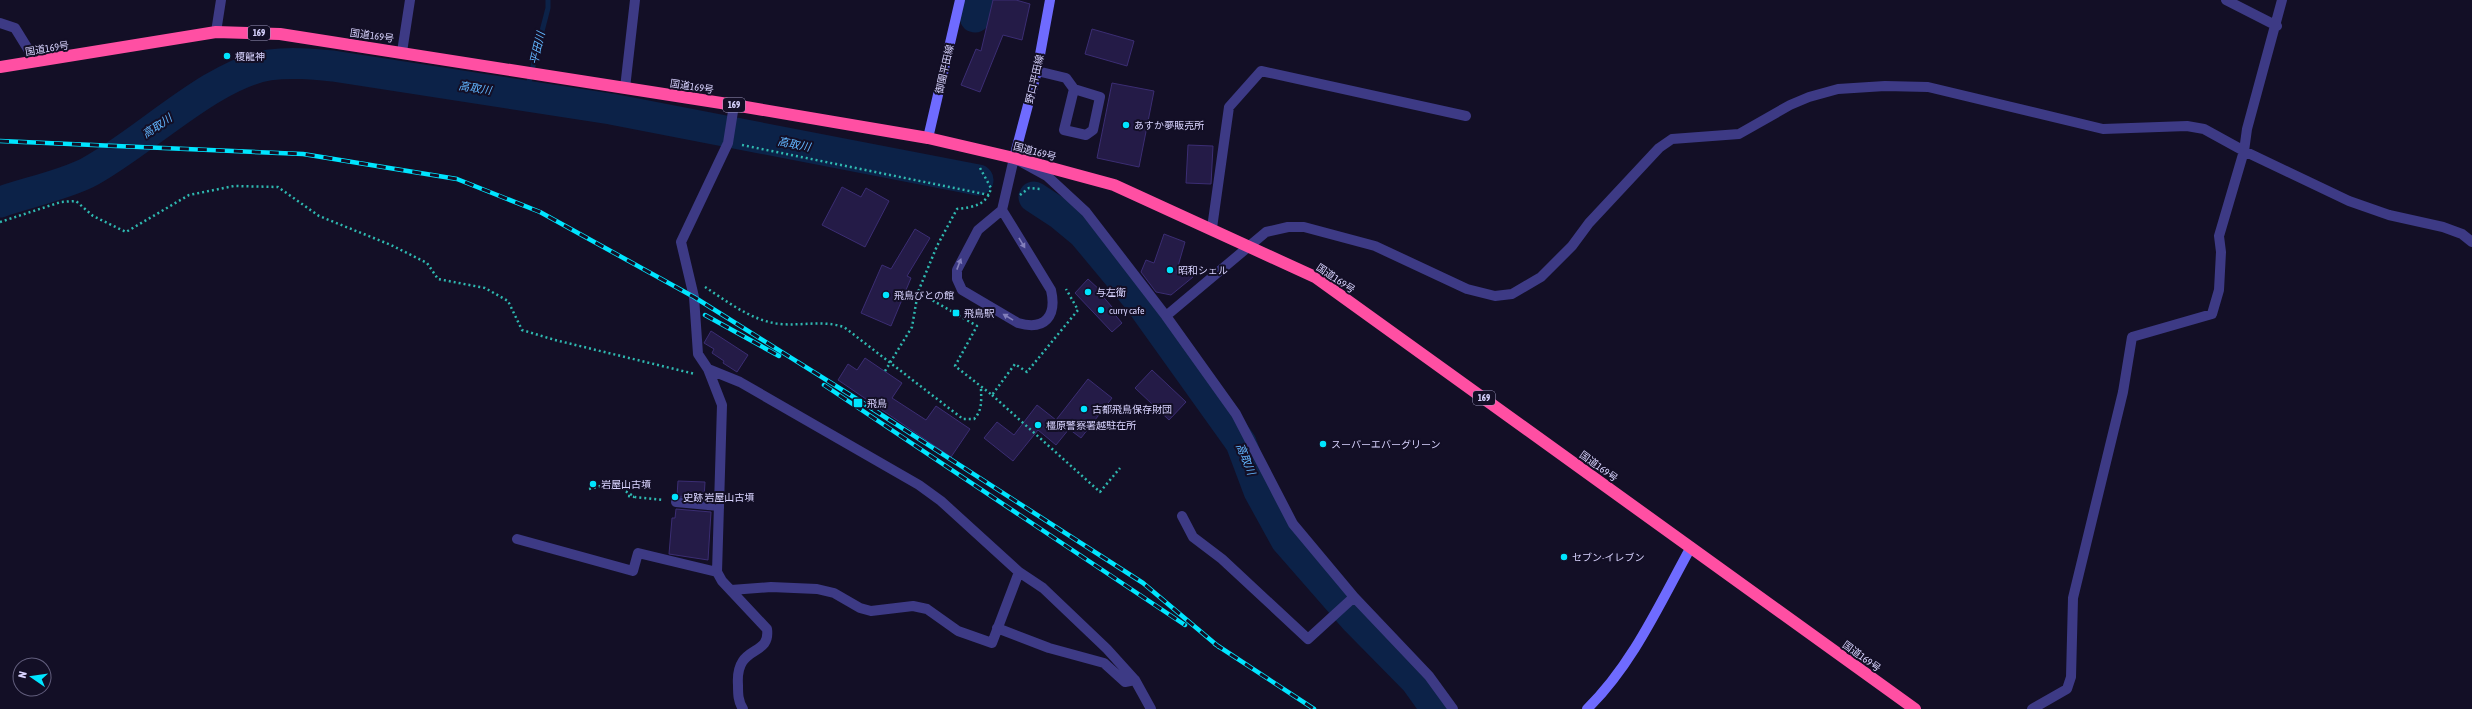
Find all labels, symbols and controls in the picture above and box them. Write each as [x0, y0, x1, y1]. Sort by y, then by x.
road number: 169 [248, 26, 270, 40]
street label: 国道169号 [349, 27, 395, 44]
water label: 平田川 [527, 30, 547, 65]
street label: 国道169号 [24, 40, 70, 57]
street label: 御園平田線 [934, 44, 955, 95]
marker: 榎龍神 [222, 51, 232, 61]
place label: 榎龍神 [235, 51, 265, 62]
street label: 野口平田線 [1024, 54, 1045, 105]
street label: 国道169号 [669, 78, 715, 95]
water label: 高取川 [458, 79, 493, 97]
road number: 169 [723, 98, 745, 112]
water label: 高取川 [140, 111, 175, 140]
marker: あすか夢販売所 [1121, 120, 1131, 130]
place label: あすか夢販売所 [1134, 120, 1204, 131]
water label: 高取川 [777, 135, 812, 153]
street label: 国道169号 [1012, 140, 1058, 163]
one-way arrow [1018, 238, 1026, 248]
one-way arrow [957, 257, 963, 269]
street label: 国道169号 [1314, 262, 1357, 295]
marker: 昭和シェル [1165, 265, 1175, 275]
place label: 昭和シェル [1178, 265, 1228, 276]
marker: 与左衛 [1083, 287, 1093, 297]
place label: 与左衛 [1096, 287, 1126, 298]
marker: 飛鳥びとの館 [881, 290, 891, 300]
place label: 飛鳥びとの館 [894, 290, 954, 301]
marker: curry cafe [1096, 305, 1106, 315]
place label: curry cafe [1109, 305, 1145, 316]
marker: 飛鳥駅 [951, 308, 961, 318]
place label: 飛鳥駅 [964, 308, 995, 319]
one-way arrow [1002, 314, 1014, 321]
road number: 169 [1473, 391, 1495, 405]
marker: 飛鳥 [852, 397, 864, 409]
place label: 飛鳥 [867, 398, 887, 409]
marker: 古都飛鳥保存財団 [1079, 404, 1089, 414]
place label: 古都飛鳥保存財団 [1092, 404, 1172, 415]
marker: 橿原警察署越駐在所 [1033, 420, 1043, 430]
place label: 橿原警察署越駐在所 [1046, 420, 1136, 431]
marker: スーパーエバーグリーン [1318, 439, 1328, 449]
place label: スーパーエバーグリーン [1331, 439, 1440, 450]
water label: 高取川 [1234, 441, 1258, 477]
street label: 国道169号 [1578, 449, 1620, 484]
marker: 岩屋山古墳 [588, 479, 598, 489]
place label: 岩屋山古墳 [601, 479, 651, 490]
marker: 史跡 岩屋山古墳 [670, 492, 680, 502]
place label: 史跡 岩屋山古墳 [683, 492, 754, 503]
marker: セブン-イレブン [1559, 552, 1569, 562]
place label: セブン-イレブン [1572, 552, 1645, 563]
street label: 国道169号 [1841, 639, 1883, 674]
north arrow [12, 657, 52, 697]
text: N [16, 670, 29, 679]

